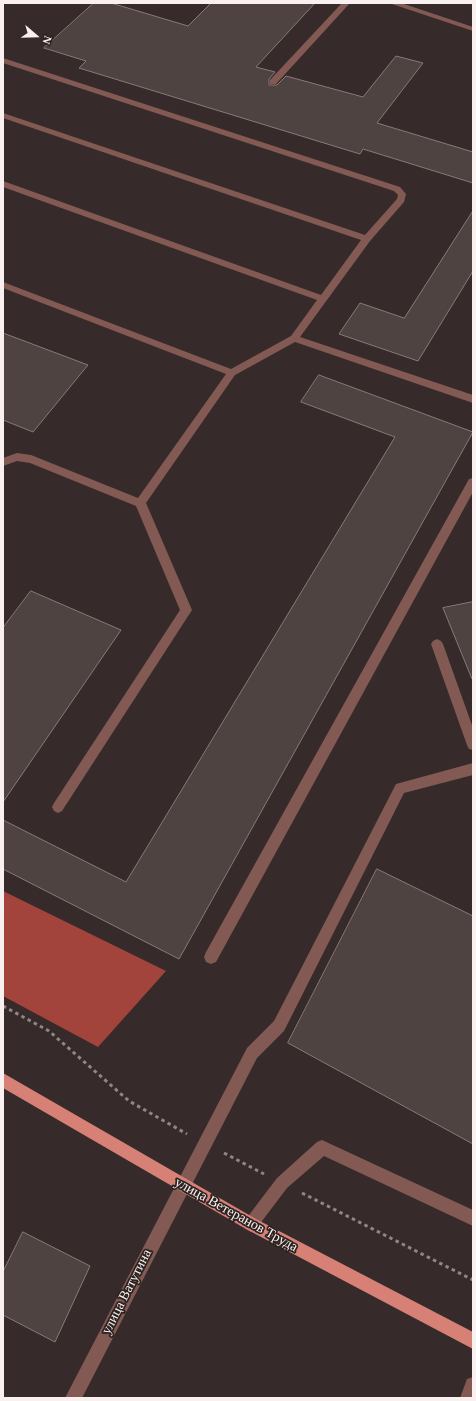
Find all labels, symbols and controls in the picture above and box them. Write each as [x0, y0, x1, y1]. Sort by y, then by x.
north arrow [16, 16, 56, 56]
text: N [40, 34, 54, 46]
street label: улица Ветеранов Труда [172, 1174, 300, 1256]
street label: улица Ватутина [98, 1247, 156, 1337]

